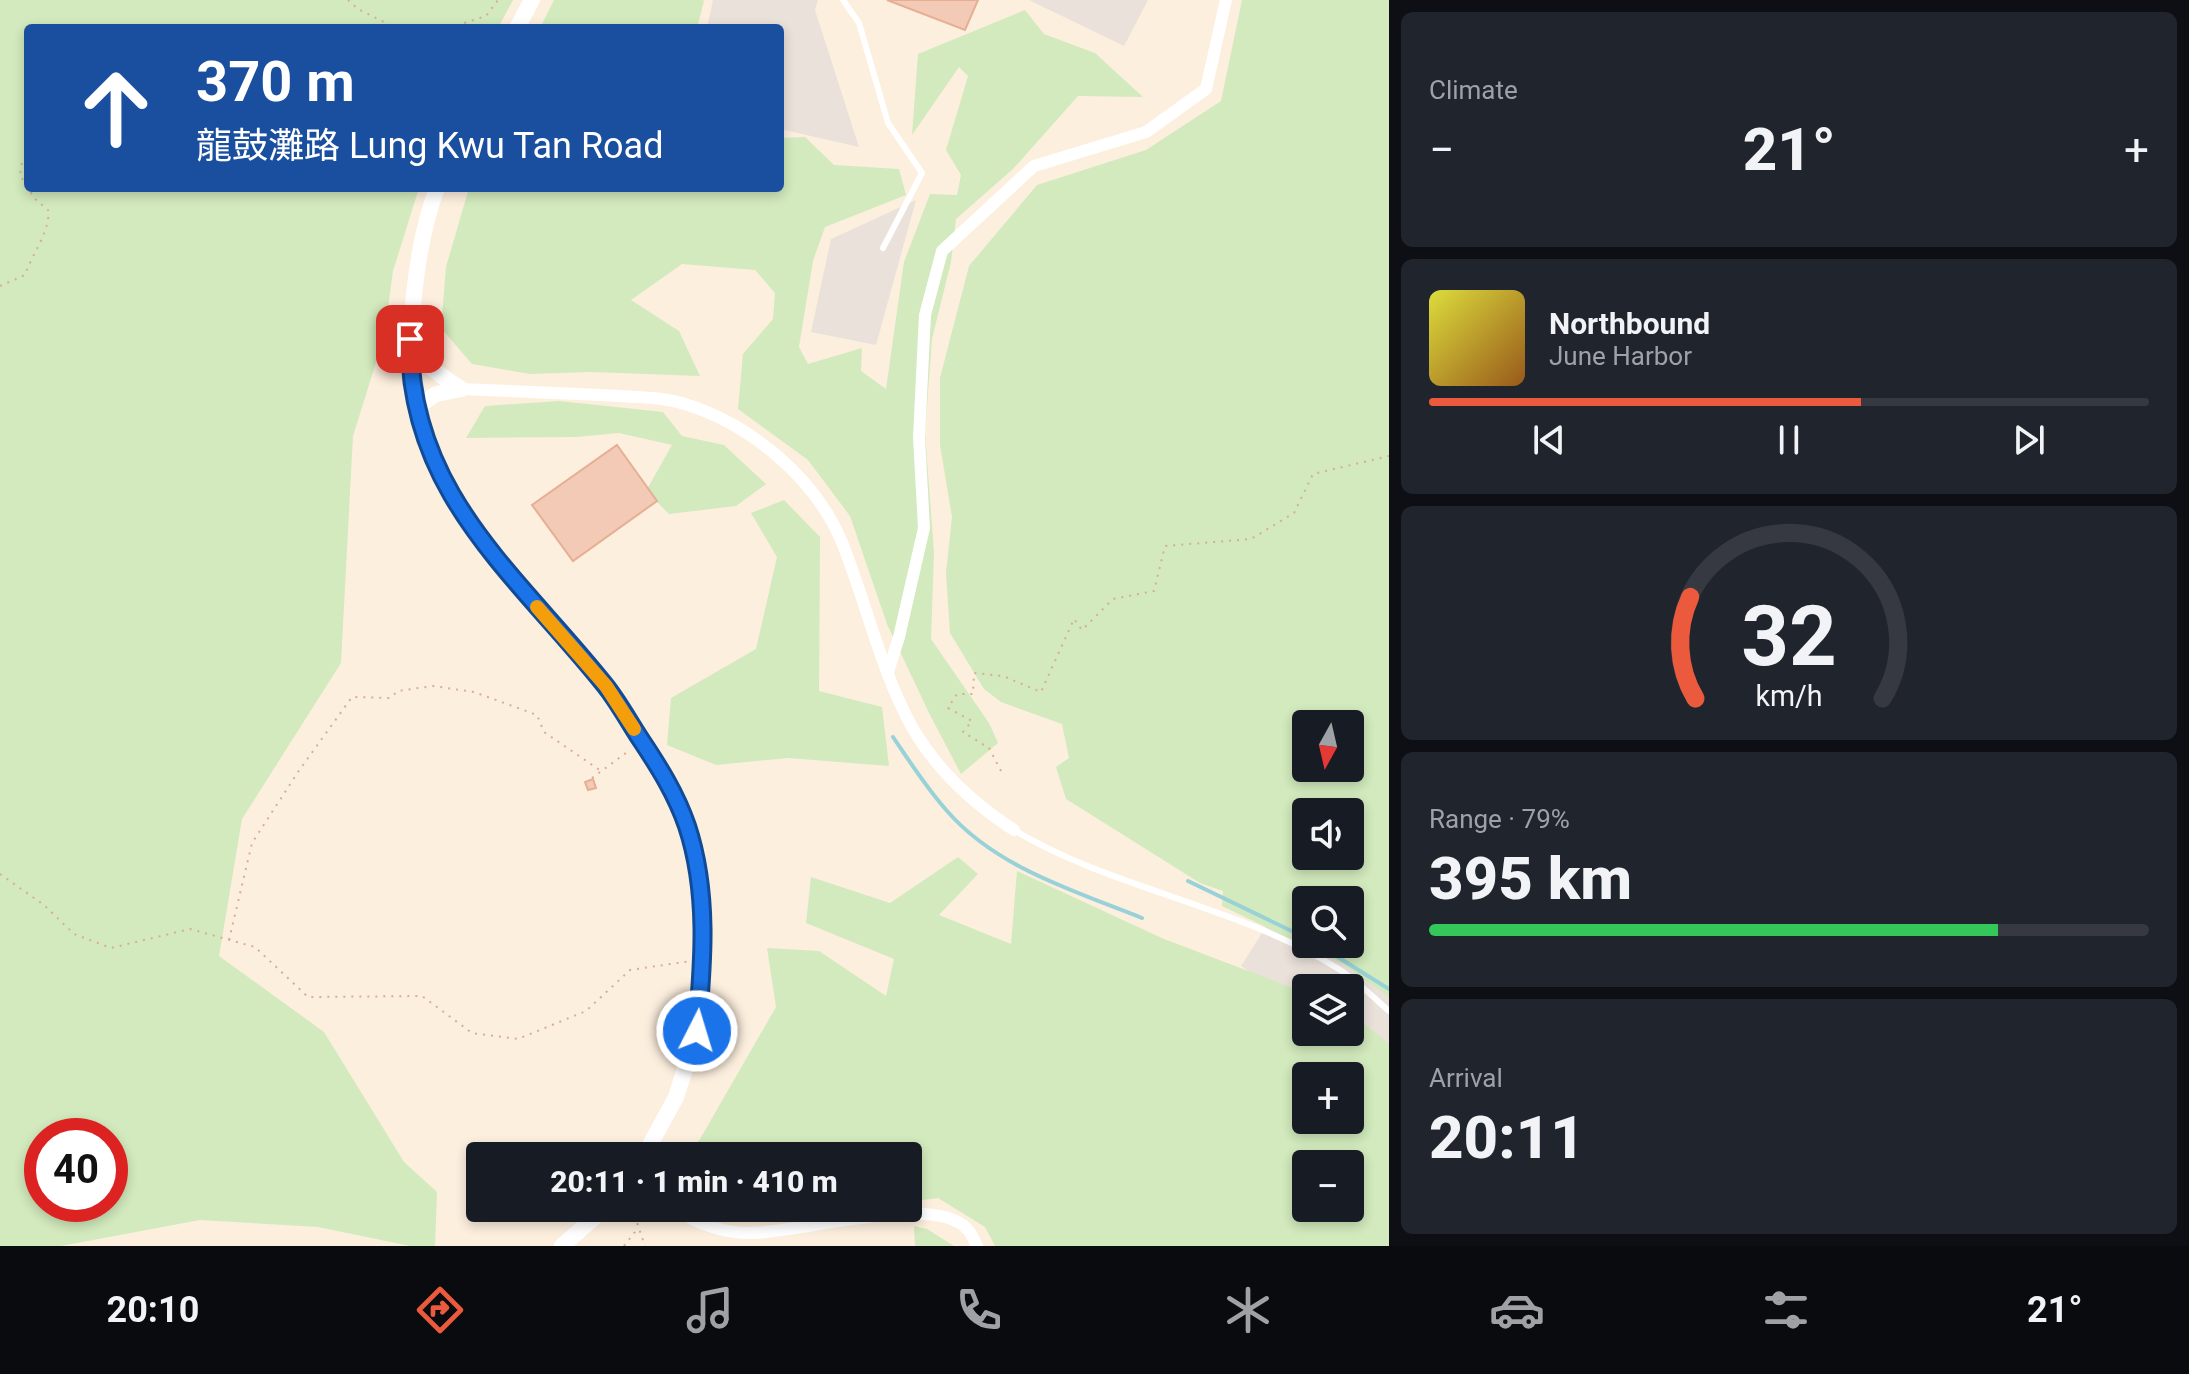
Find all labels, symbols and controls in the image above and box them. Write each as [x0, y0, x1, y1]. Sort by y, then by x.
text: 370 m [196, 49, 355, 115]
icon: ahead [64, 56, 168, 160]
text: Climate [1429, 75, 1518, 105]
text: 21° [1743, 114, 1836, 185]
text: − [1429, 124, 1454, 176]
text: + [2124, 124, 2149, 176]
text: 龍鼓灘路 Lung Kwu Tan Road [196, 125, 664, 167]
pin [376, 305, 444, 373]
text: Northbound [1549, 306, 1710, 341]
icon: arrive [388, 317, 432, 361]
text: June Harbor [1549, 341, 1692, 371]
icon: previous [1527, 418, 1571, 462]
icon: pause [1767, 418, 1811, 462]
icon: next [2007, 418, 2051, 462]
text: 32 [1741, 588, 1837, 685]
text: km/h [1755, 679, 1823, 713]
north arrow [1292, 710, 1364, 782]
map controls [1292, 710, 1364, 1222]
button: sound [1292, 798, 1364, 870]
text: Range · 79% [1429, 804, 1570, 834]
text: 395 km [1429, 843, 1632, 914]
button: search [1292, 886, 1364, 958]
button: layers [1292, 974, 1364, 1046]
position arrow [655, 989, 739, 1073]
button: + [1292, 1062, 1364, 1134]
text: Arrival [1429, 1063, 1503, 1093]
text: 20:11 [1429, 1102, 1585, 1173]
speed limit sign: 40 [24, 1118, 128, 1222]
button: − [1292, 1150, 1364, 1222]
text: 20:11 · 1 min · 410 m [550, 1164, 838, 1199]
icon: directions [412, 1282, 468, 1338]
icon: music [682, 1282, 738, 1338]
icon: phone [951, 1282, 1007, 1338]
icon: climate [1220, 1282, 1276, 1338]
icon: car [1489, 1282, 1545, 1338]
icon: filters [1758, 1282, 1814, 1338]
text: 20:10 [107, 1289, 199, 1331]
text: 21° [2027, 1289, 2082, 1331]

